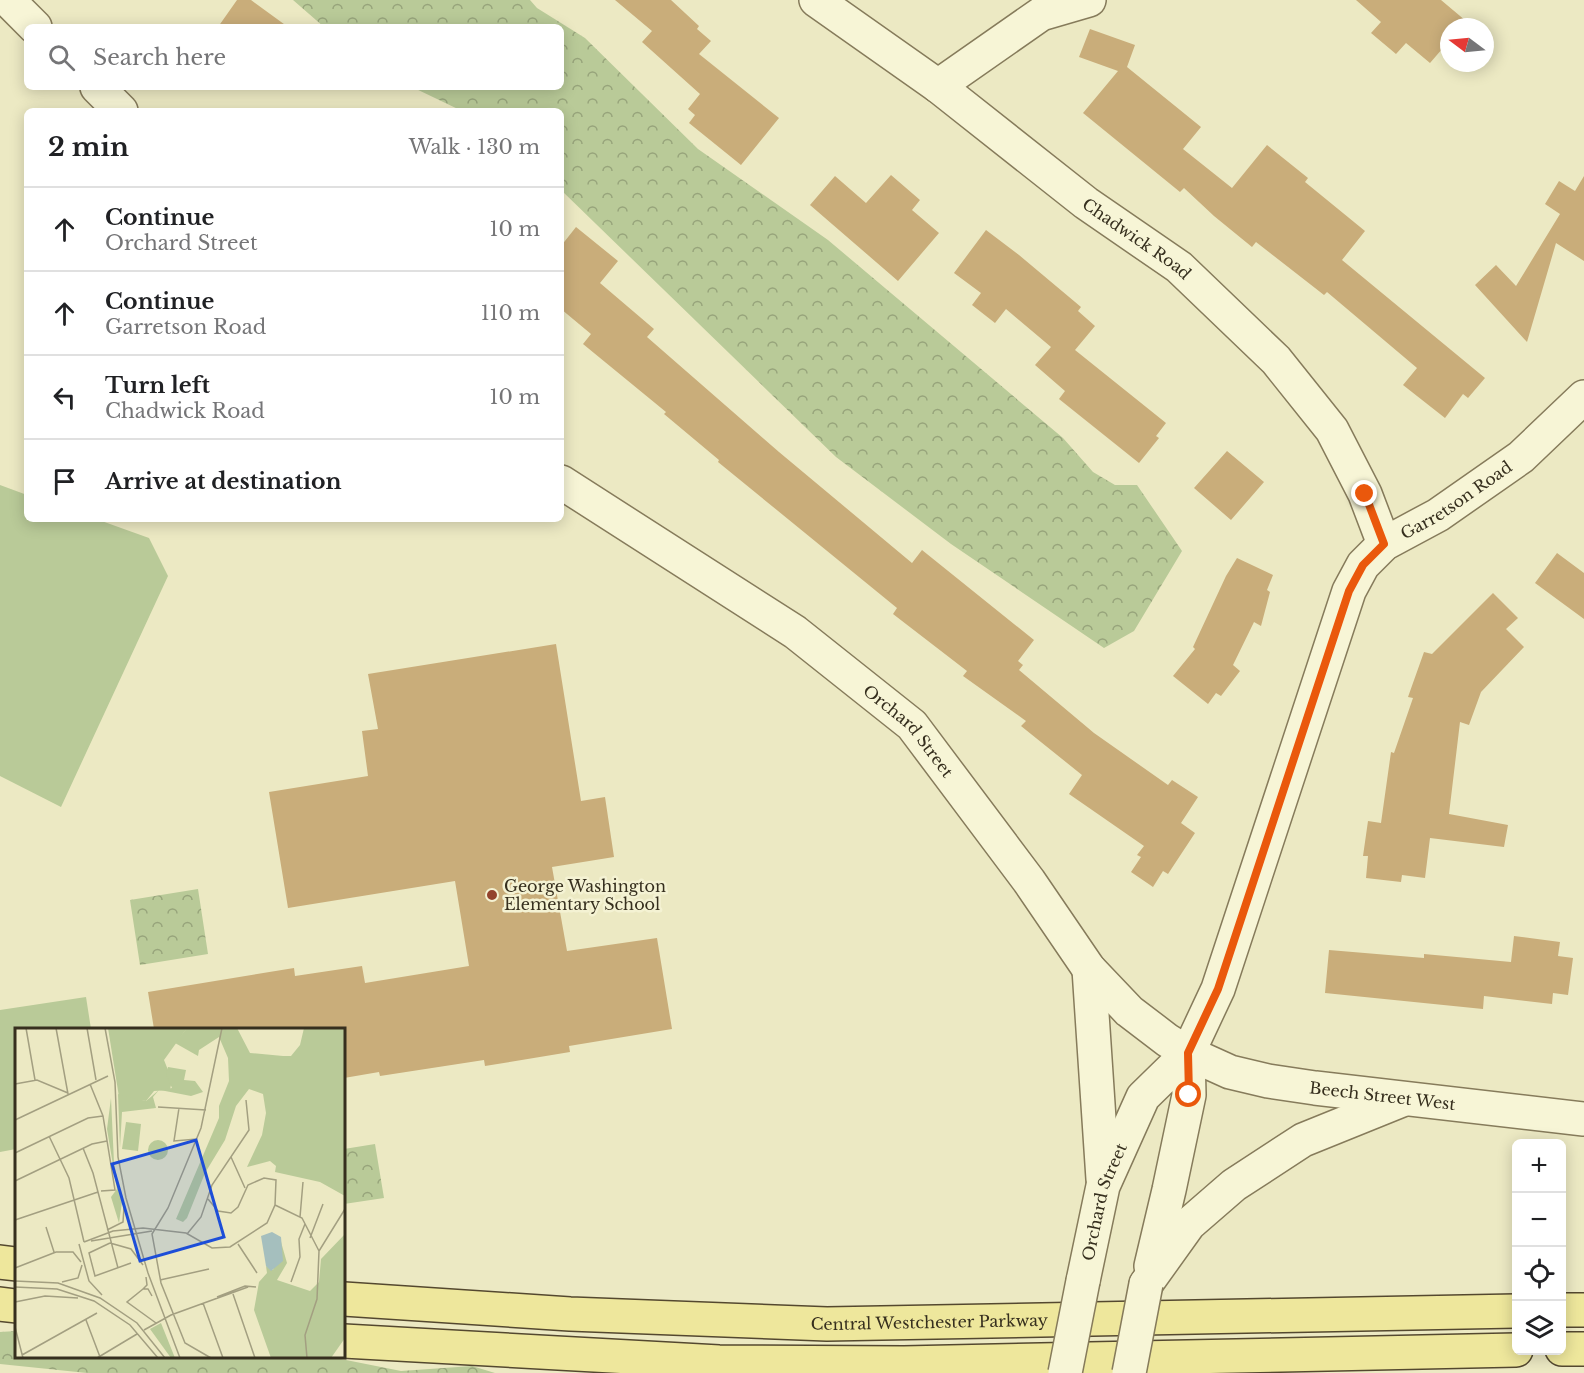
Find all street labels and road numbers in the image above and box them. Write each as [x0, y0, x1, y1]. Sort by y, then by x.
street label: Chadwick Road [1079, 194, 1196, 283]
street label: Garretson Road [1397, 456, 1516, 543]
street label: Orchard Street [859, 680, 958, 781]
street label: Beech Street West [1308, 1077, 1457, 1114]
street label: Orchard Street [1078, 1140, 1131, 1263]
street label: Central Westchester Parkway [810, 1310, 1049, 1334]

